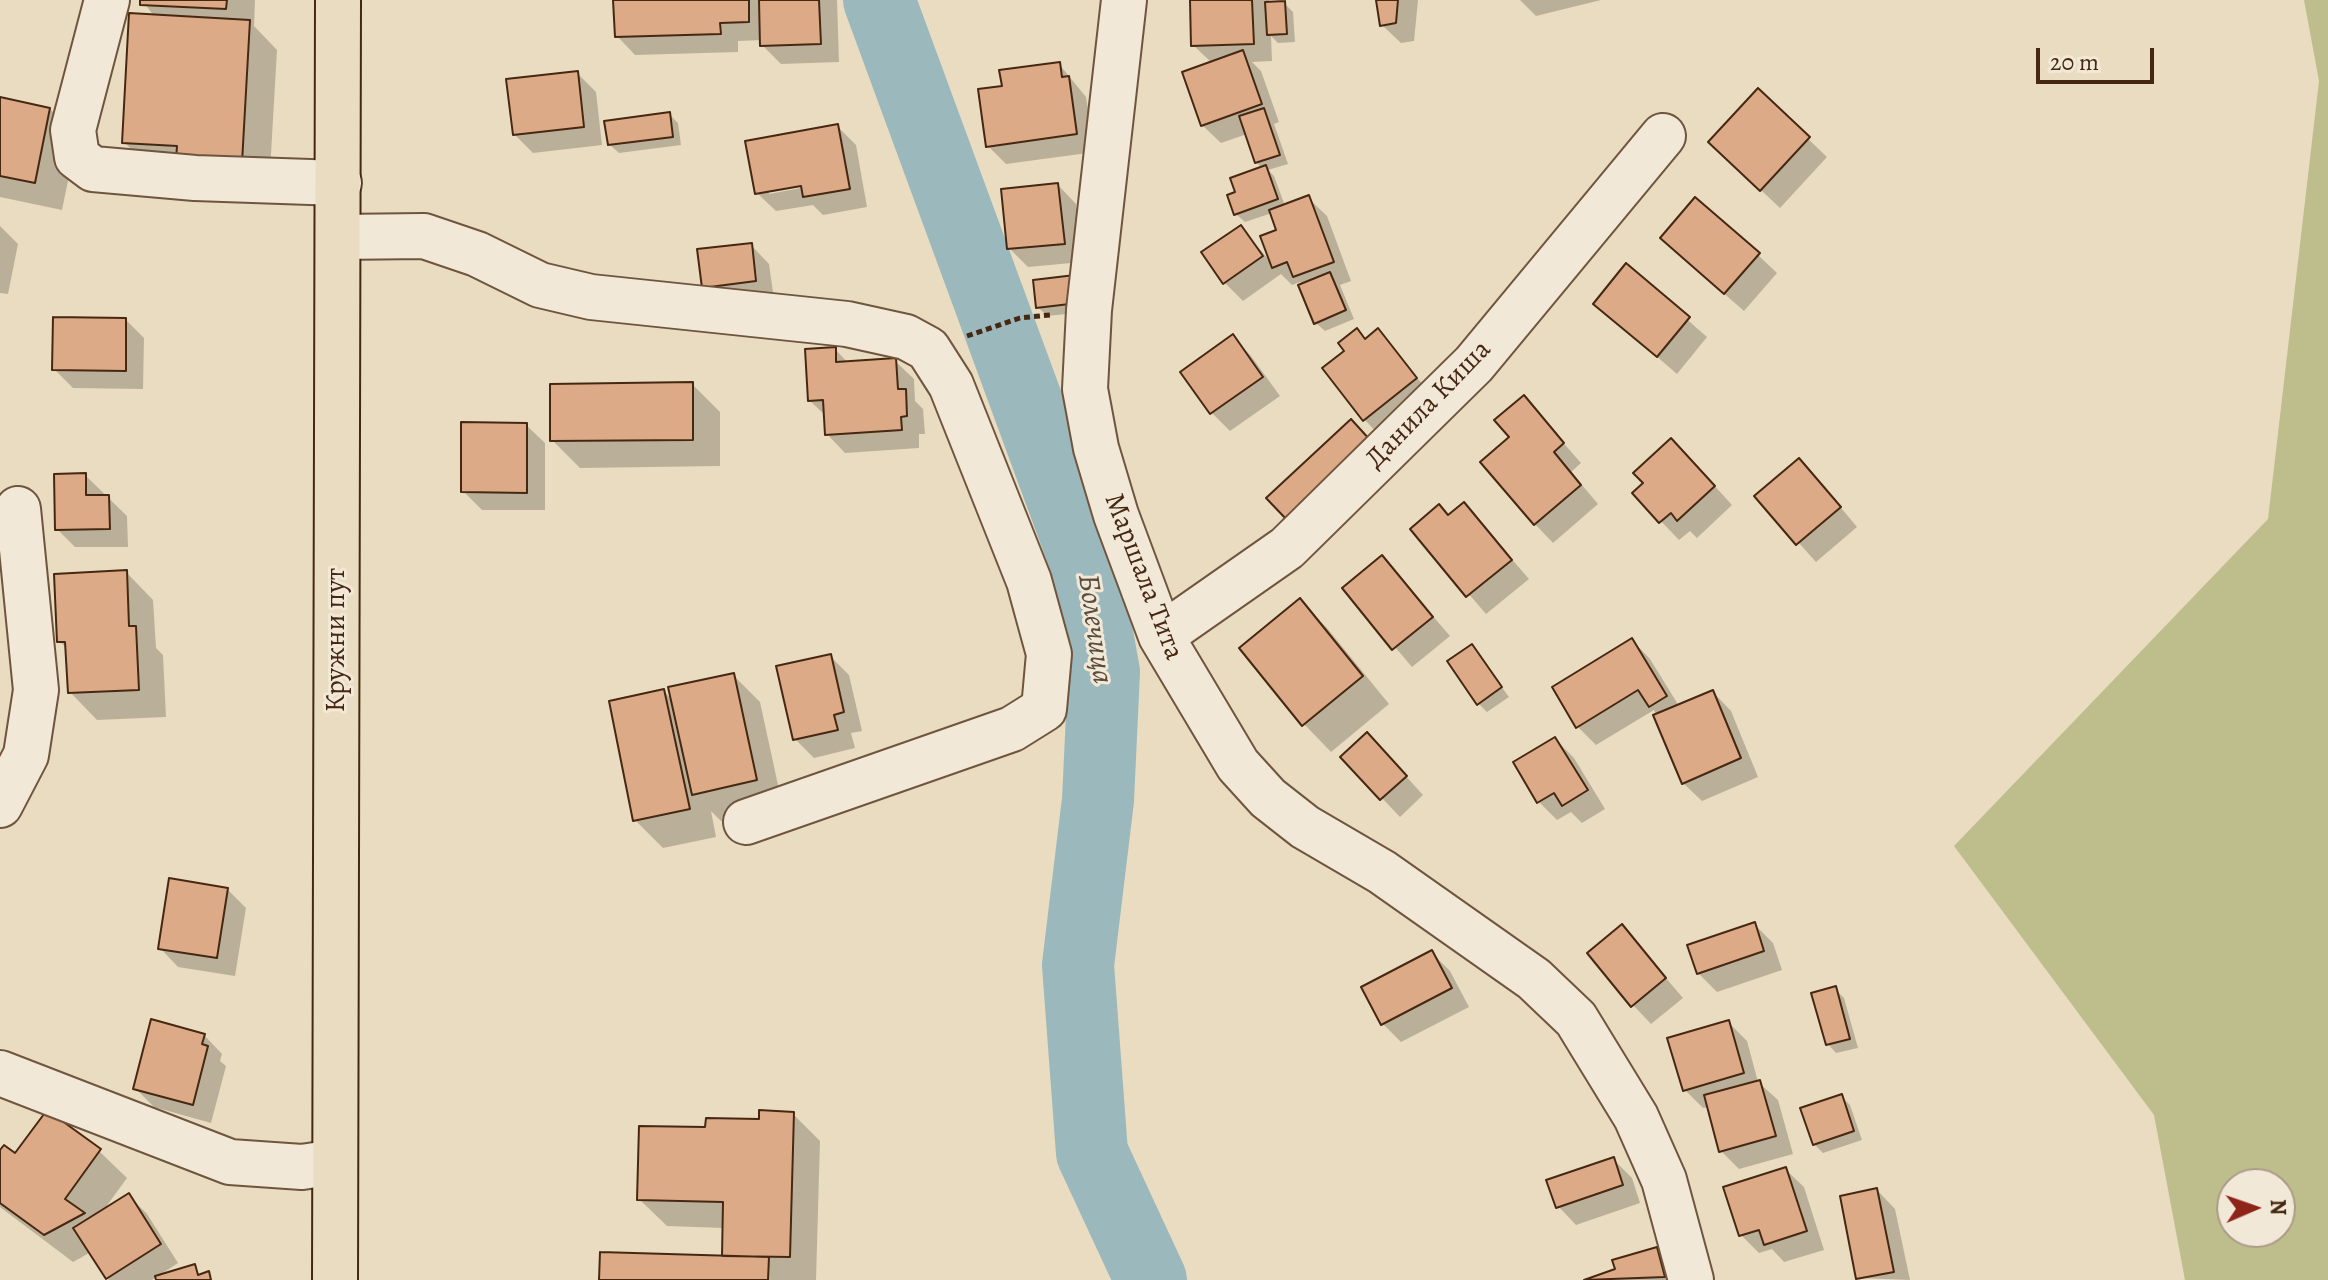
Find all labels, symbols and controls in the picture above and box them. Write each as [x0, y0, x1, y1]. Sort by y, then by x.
scale bar [2040, 32, 2158, 82]
text: 20 m [2050, 46, 2099, 78]
street label: Данила Киша [1359, 334, 1499, 476]
street label: Маршала Тита [1096, 489, 1190, 665]
street label: Кружни пут [320, 568, 354, 712]
water label: Болечица [1068, 572, 1120, 686]
north arrow [2216, 1168, 2296, 1248]
text: N [2263, 1199, 2293, 1216]

